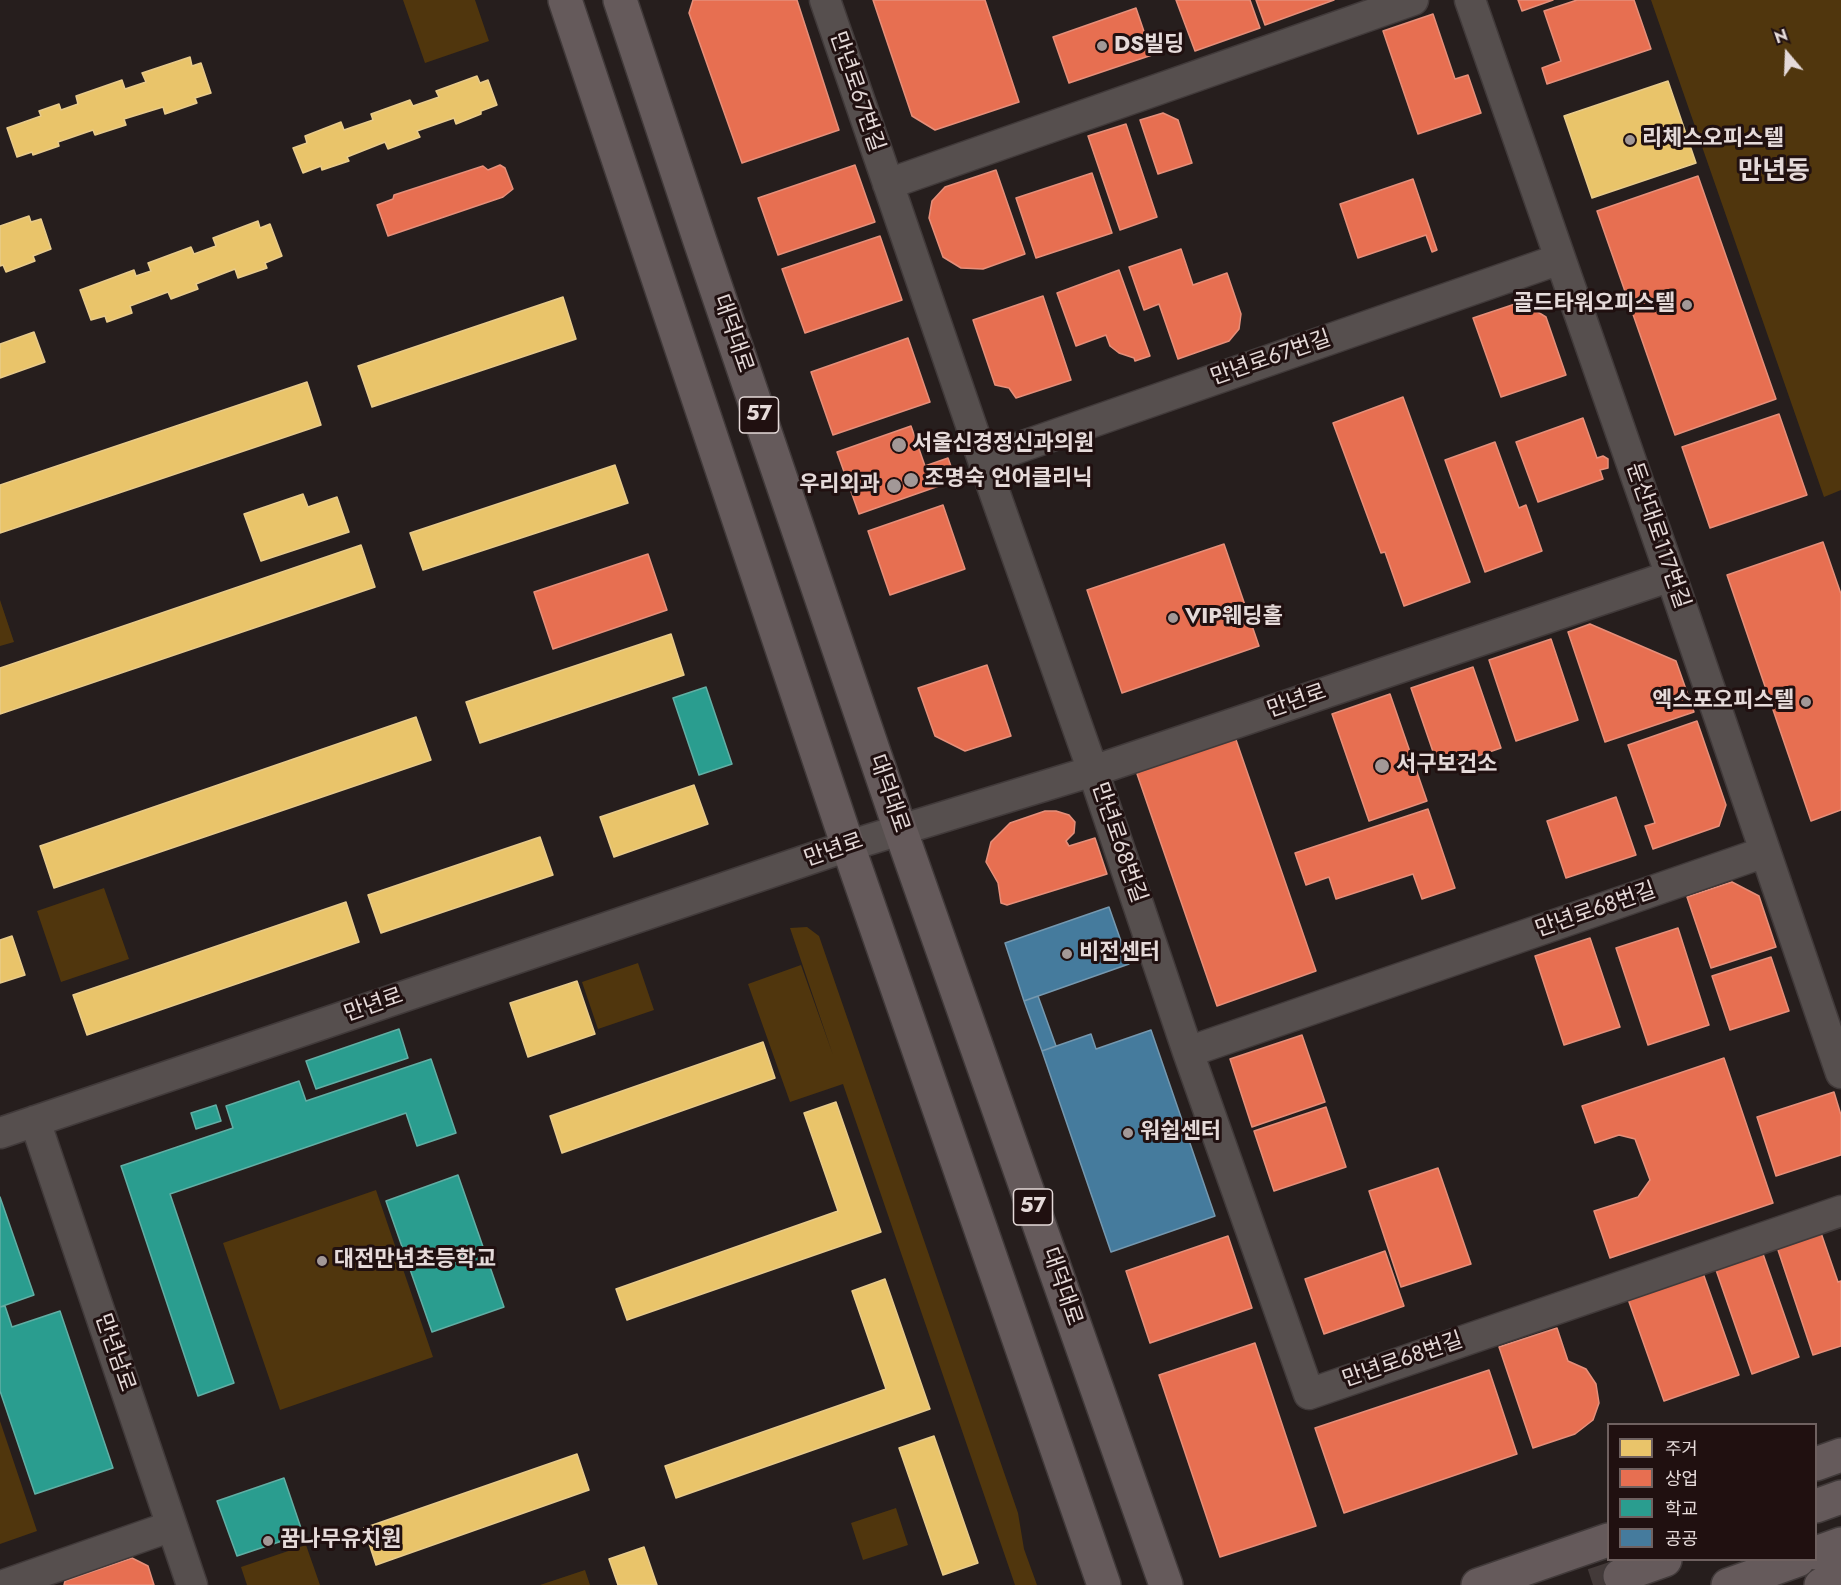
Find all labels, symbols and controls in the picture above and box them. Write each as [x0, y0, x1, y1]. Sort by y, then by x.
north arrow [1757, 24, 1817, 84]
text: N [1771, 24, 1791, 49]
street label: 만년로67번길 [823, 28, 889, 156]
place label: DS빌딩 [1114, 33, 1184, 59]
marker: DS빌딩 [1095, 39, 1109, 53]
place label: 리체스오피스텔 [1642, 127, 1784, 153]
marker: 리체스오피스텔 [1623, 133, 1637, 147]
district label: 만년동 [1738, 157, 1810, 189]
street label: 대덕대로 [706, 291, 758, 377]
place label: 골드타워오피스텔 [1513, 292, 1675, 318]
marker: 골드타워오피스텔 [1680, 298, 1694, 312]
street label: 만년로67번길 [1207, 326, 1335, 392]
road number: 57 [740, 397, 778, 433]
place label: 서울신경정신과의원 [912, 432, 1094, 458]
marker: 서울신경정신과의원 [890, 436, 908, 454]
street label: 둔산대로117번길 [1620, 459, 1694, 613]
place label: 조명숙 언어클리닉 [924, 467, 1093, 493]
marker: 조명숙 언어클리닉 [902, 471, 920, 489]
place label: 우리외과 [799, 473, 880, 499]
marker: 우리외과 [885, 477, 903, 495]
place label: VIP웨딩홀 [1185, 605, 1283, 631]
marker: VIP웨딩홀 [1166, 611, 1180, 625]
street label: 만년로 [1264, 680, 1330, 724]
place label: 엑스포오피스텔 [1652, 689, 1794, 715]
marker: 엑스포오피스텔 [1799, 695, 1813, 709]
street label: 대덕대로 [862, 751, 914, 837]
place label: 서구보건소 [1396, 753, 1497, 779]
marker: 서구보건소 [1373, 757, 1391, 775]
street label: 만년로68번길 [1085, 779, 1151, 907]
street label: 만년로 [801, 829, 867, 873]
street label: 만년로68번길 [1532, 878, 1660, 944]
place label: 비전센터 [1079, 941, 1160, 967]
marker: 비전센터 [1060, 947, 1074, 961]
street label: 만년로 [341, 984, 407, 1028]
place label: 워쉽센터 [1140, 1120, 1221, 1146]
marker: 워쉽센터 [1121, 1126, 1135, 1140]
road number: 57 [1014, 1189, 1052, 1225]
street label: 대덕대로 [1035, 1244, 1087, 1330]
place label: 대전만년초등학교 [334, 1248, 496, 1274]
marker: 대전만년초등학교 [315, 1254, 329, 1268]
street label: 만년남로 [88, 1310, 140, 1396]
street label: 만년로68번길 [1339, 1328, 1467, 1394]
legend [1607, 1423, 1817, 1561]
text: 주거 [1665, 1436, 1698, 1462]
text: 상업 [1665, 1466, 1698, 1492]
text: 학교 [1665, 1496, 1698, 1522]
text: 공공 [1665, 1526, 1698, 1552]
place label: 꿈나무유치원 [280, 1528, 401, 1554]
marker: 꿈나무유치원 [261, 1534, 275, 1548]

